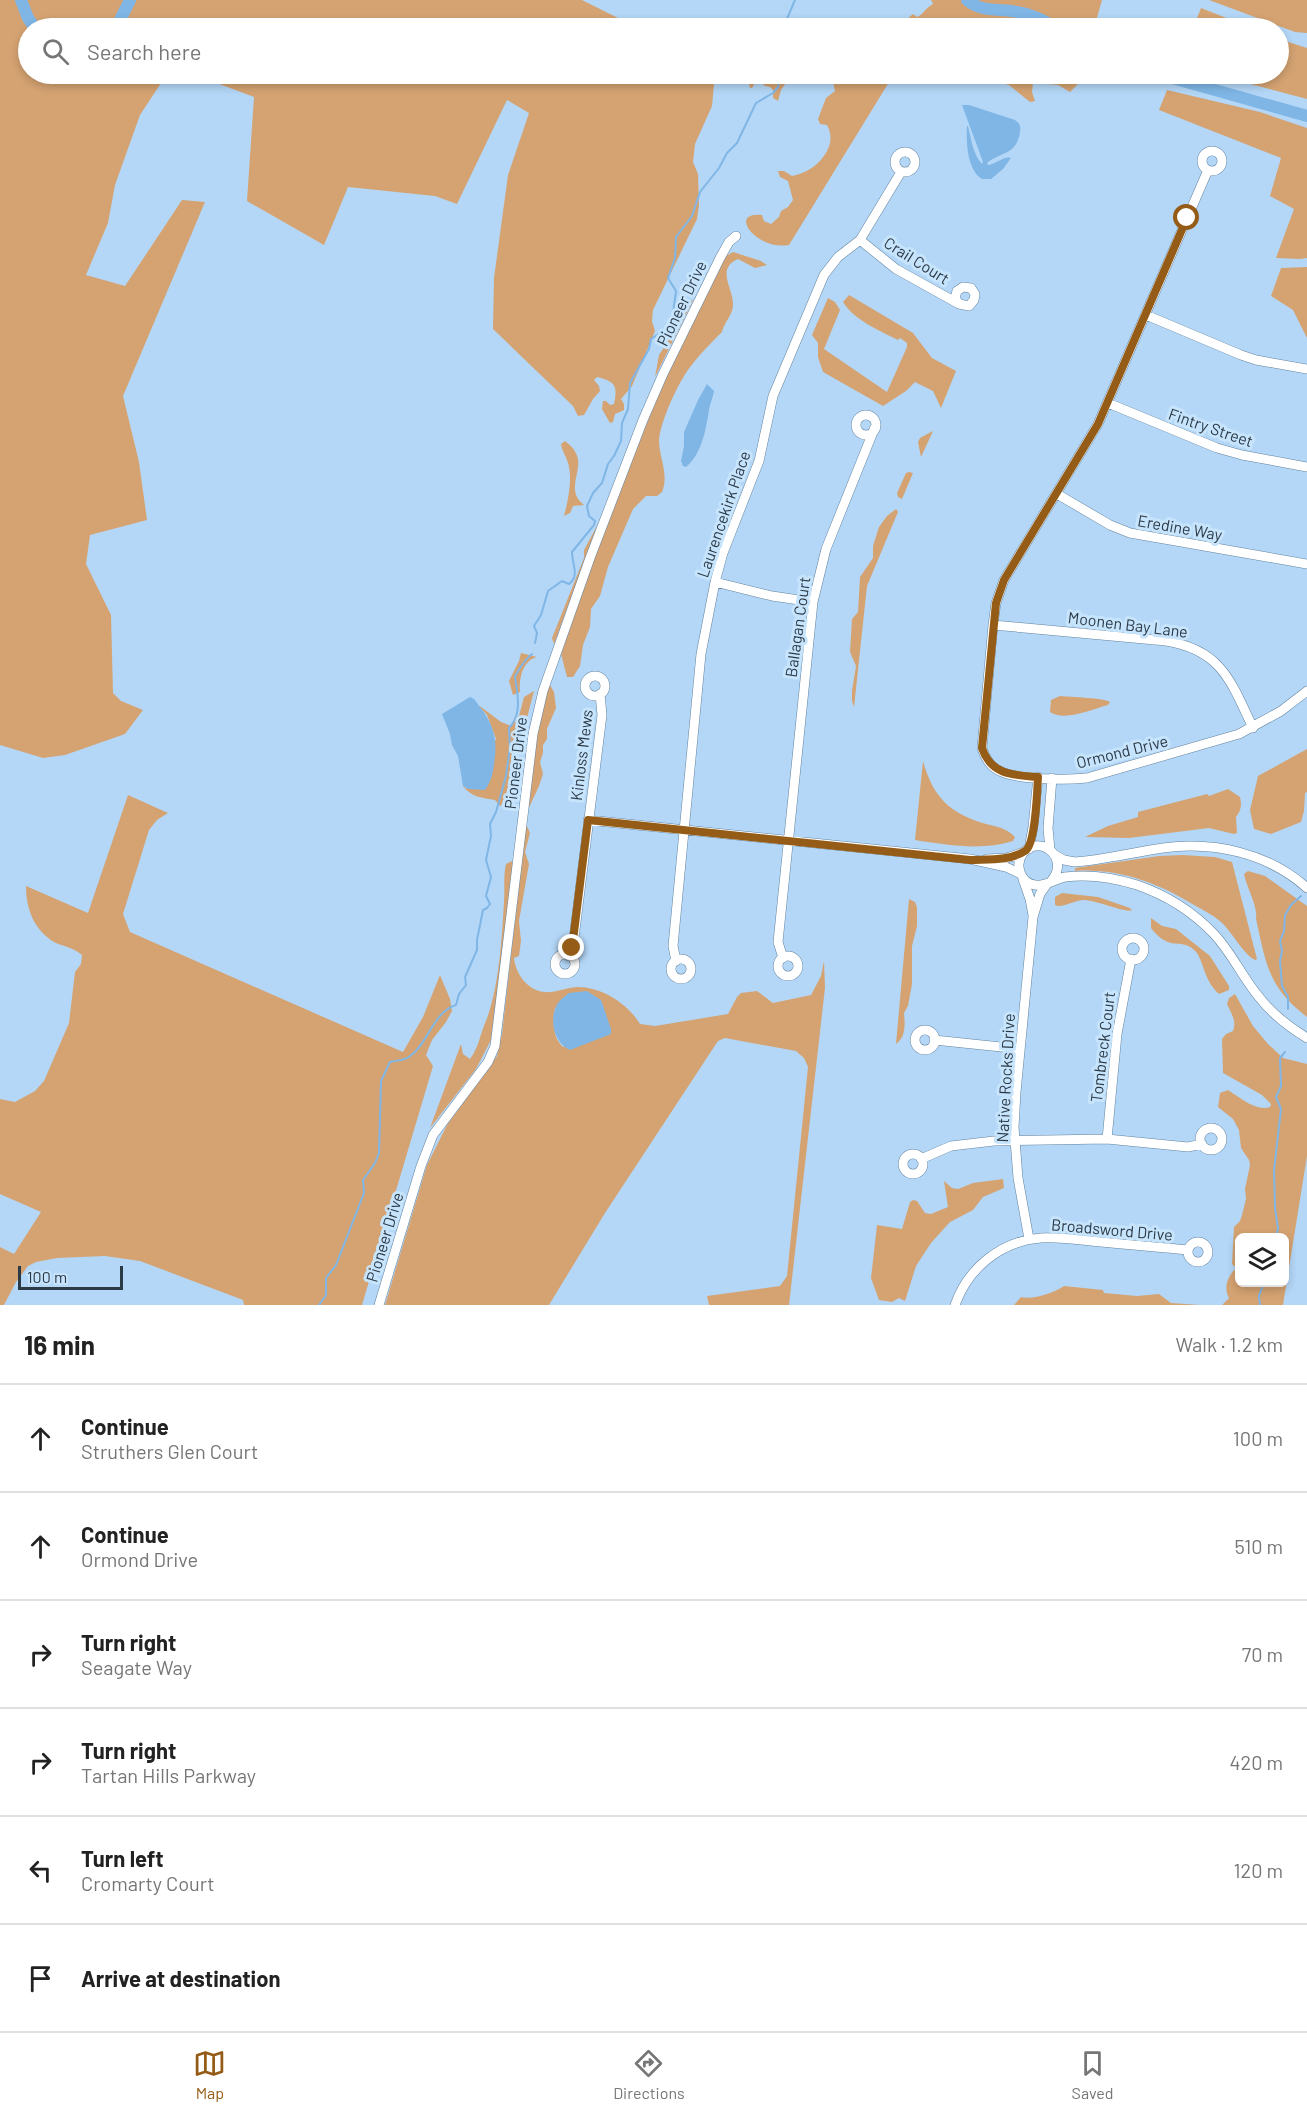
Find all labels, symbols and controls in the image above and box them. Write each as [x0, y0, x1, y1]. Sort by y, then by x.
search box [18, 18, 1289, 84]
icon: search [39, 35, 72, 68]
text: Search here [87, 38, 201, 64]
route start [1173, 204, 1199, 230]
street label: Crail Court [881, 232, 953, 288]
street label: Pioneer Drive [652, 257, 710, 349]
street label: Fintry Street [1166, 404, 1256, 450]
street label: Laurencekirk Place [692, 448, 754, 580]
street label: Eredine Way [1136, 510, 1224, 544]
street label: Ballagan Court [781, 576, 813, 678]
street label: Moonen Bay Lane [1067, 607, 1189, 641]
street label: Kinloss Mews [566, 708, 596, 802]
street label: Pioneer Drive [500, 716, 530, 810]
street label: Ormond Drive [1074, 730, 1170, 772]
route end [558, 934, 584, 960]
street label: Tombreck Court [1086, 991, 1118, 1103]
street label: Native Rocks Drive [992, 1013, 1018, 1143]
street label: Pioneer Drive [361, 1190, 407, 1284]
street label: Broadsword Drive [1050, 1214, 1174, 1244]
map controls [1235, 1233, 1289, 1287]
button: layers [1235, 1233, 1289, 1287]
scale bar [18, 1263, 123, 1290]
text: 100 m [27, 1267, 67, 1286]
text: 16 min [24, 1329, 95, 1360]
text: Walk · 1.2 km [1176, 1332, 1283, 1356]
text: Continue [81, 1413, 169, 1439]
icon: ahead [24, 1422, 57, 1455]
text: 100 m [1233, 1426, 1283, 1450]
text: Struthers Glen Court [81, 1439, 258, 1463]
text: Continue [81, 1521, 169, 1547]
icon: ahead [24, 1530, 57, 1563]
text: 510 m [1234, 1534, 1283, 1558]
text: Ormond Drive [81, 1547, 198, 1571]
text: Turn right [81, 1629, 176, 1655]
icon: right [24, 1638, 57, 1671]
text: 70 m [1242, 1642, 1283, 1666]
text: Seagate Way [81, 1655, 192, 1679]
text: Turn right [81, 1737, 176, 1763]
icon: right [24, 1746, 57, 1779]
text: 420 m [1229, 1750, 1283, 1774]
text: Tartan Hills Parkway [81, 1763, 256, 1787]
text: Turn left [81, 1845, 164, 1871]
icon: left [24, 1854, 57, 1887]
text: 120 m [1233, 1858, 1283, 1882]
text: Cromarty Court [81, 1871, 215, 1895]
icon: arrive [24, 1962, 57, 1995]
text: Arrive at destination [81, 1965, 280, 1991]
tab: Map [193, 2047, 226, 2102]
tab: Directions [613, 2047, 685, 2102]
tab: Saved [1072, 2047, 1114, 2102]

